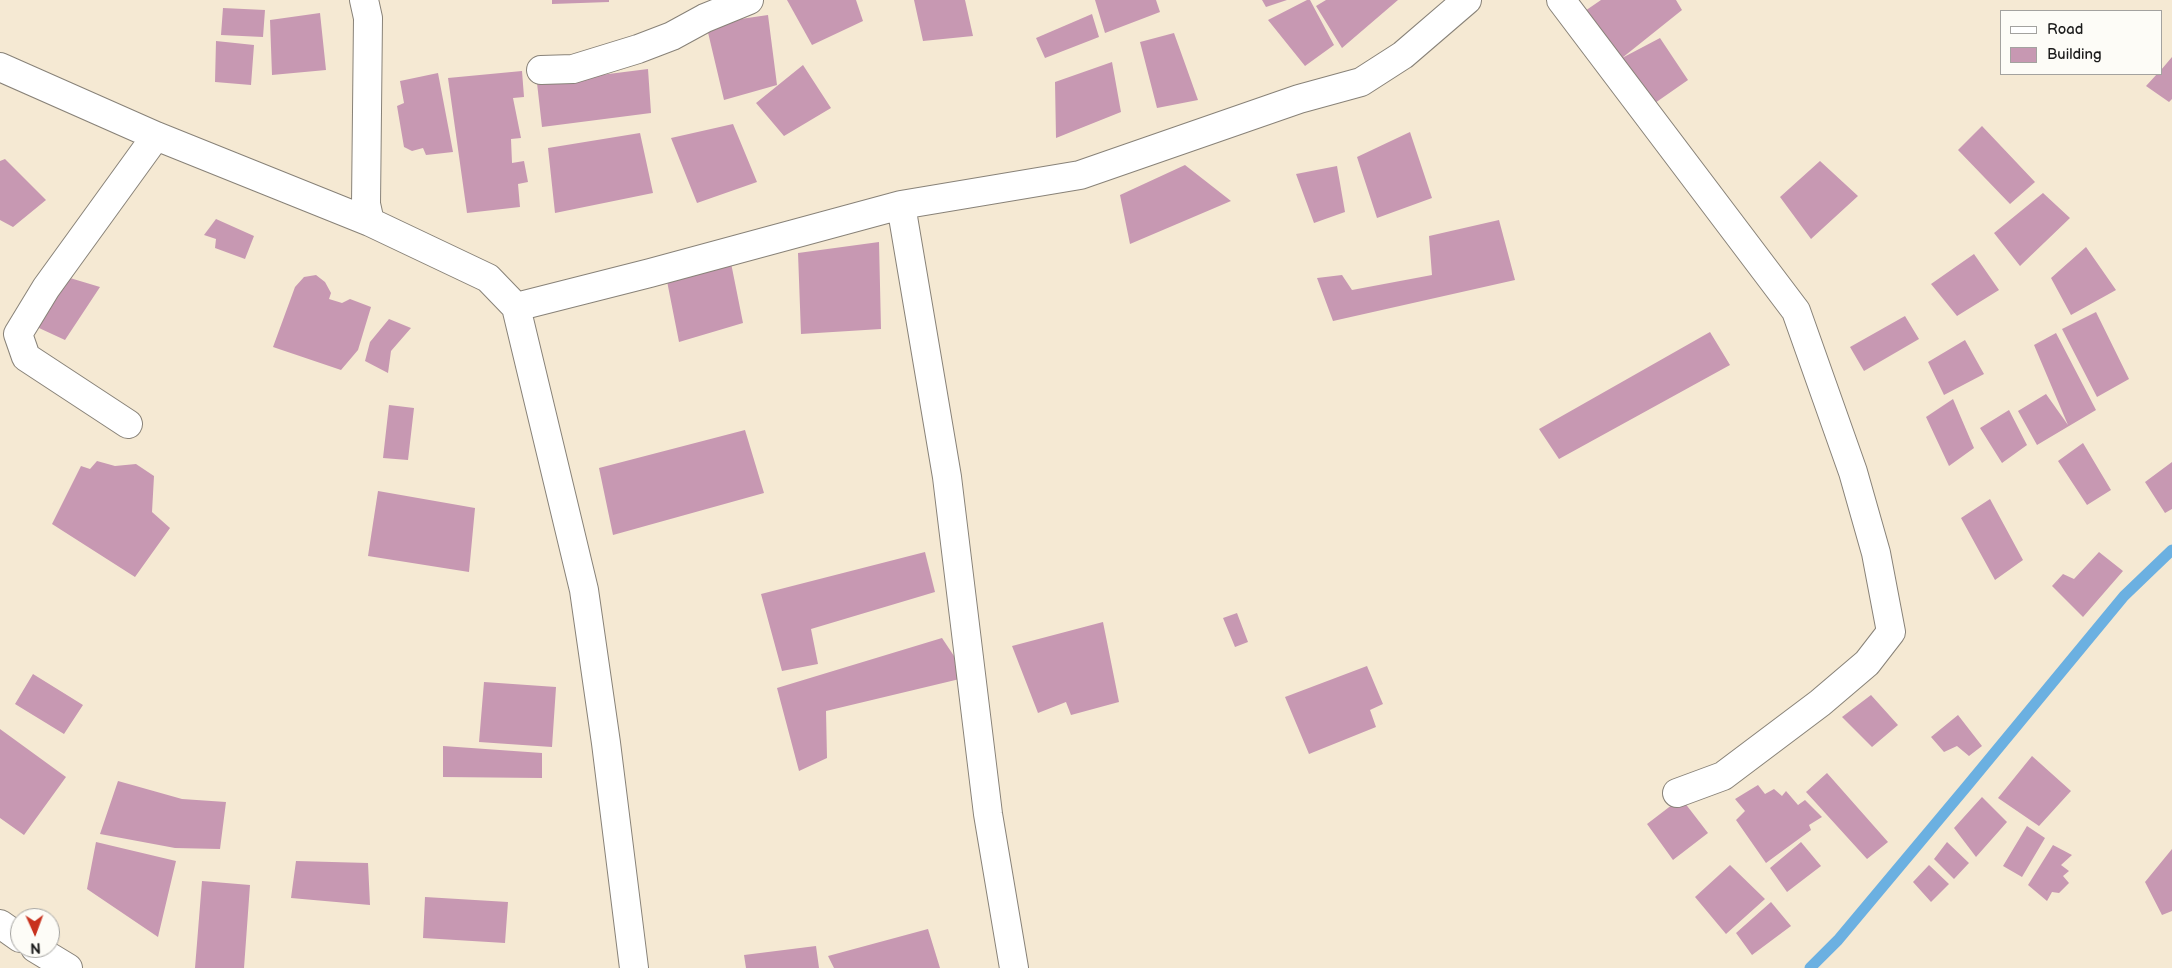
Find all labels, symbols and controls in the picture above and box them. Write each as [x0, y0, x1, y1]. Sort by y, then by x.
legend [2000, 10, 2162, 75]
text: Road [2047, 20, 2083, 39]
text: Building [2047, 45, 2102, 64]
north arrow [10, 908, 60, 958]
text: N [30, 939, 41, 956]

